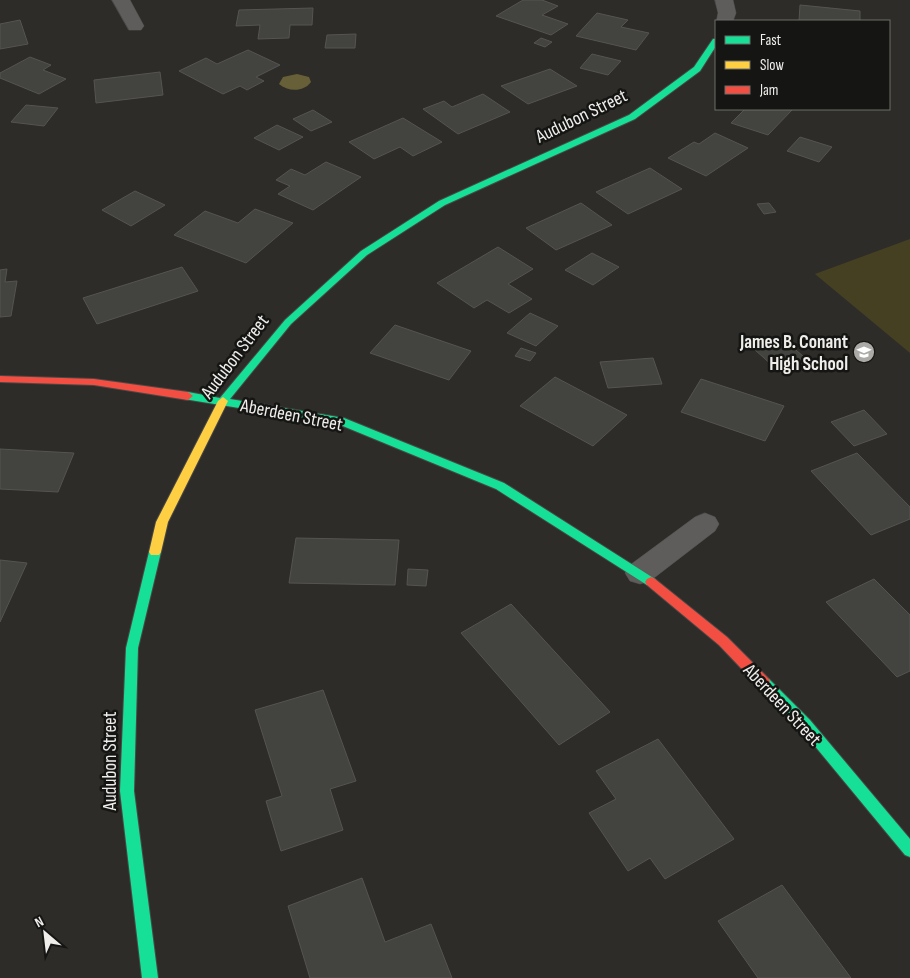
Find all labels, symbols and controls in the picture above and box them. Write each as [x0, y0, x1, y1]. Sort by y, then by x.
legend [715, 20, 890, 110]
text: Fast [760, 31, 782, 50]
text: Slow [760, 56, 784, 75]
text: Jam [759, 81, 778, 100]
street label: Audubon Street [531, 84, 631, 149]
street label: Audubon Street [196, 310, 274, 404]
place label: James B. Conant High School [739, 331, 848, 376]
school or university icon: James B. Conant High School [852, 340, 876, 364]
street label: Aberdeen Street [238, 394, 345, 437]
street label: Aberdeen Street [738, 659, 826, 751]
street label: Audubon Street [99, 711, 122, 811]
north arrow [20, 908, 70, 958]
text: N [32, 913, 46, 931]

